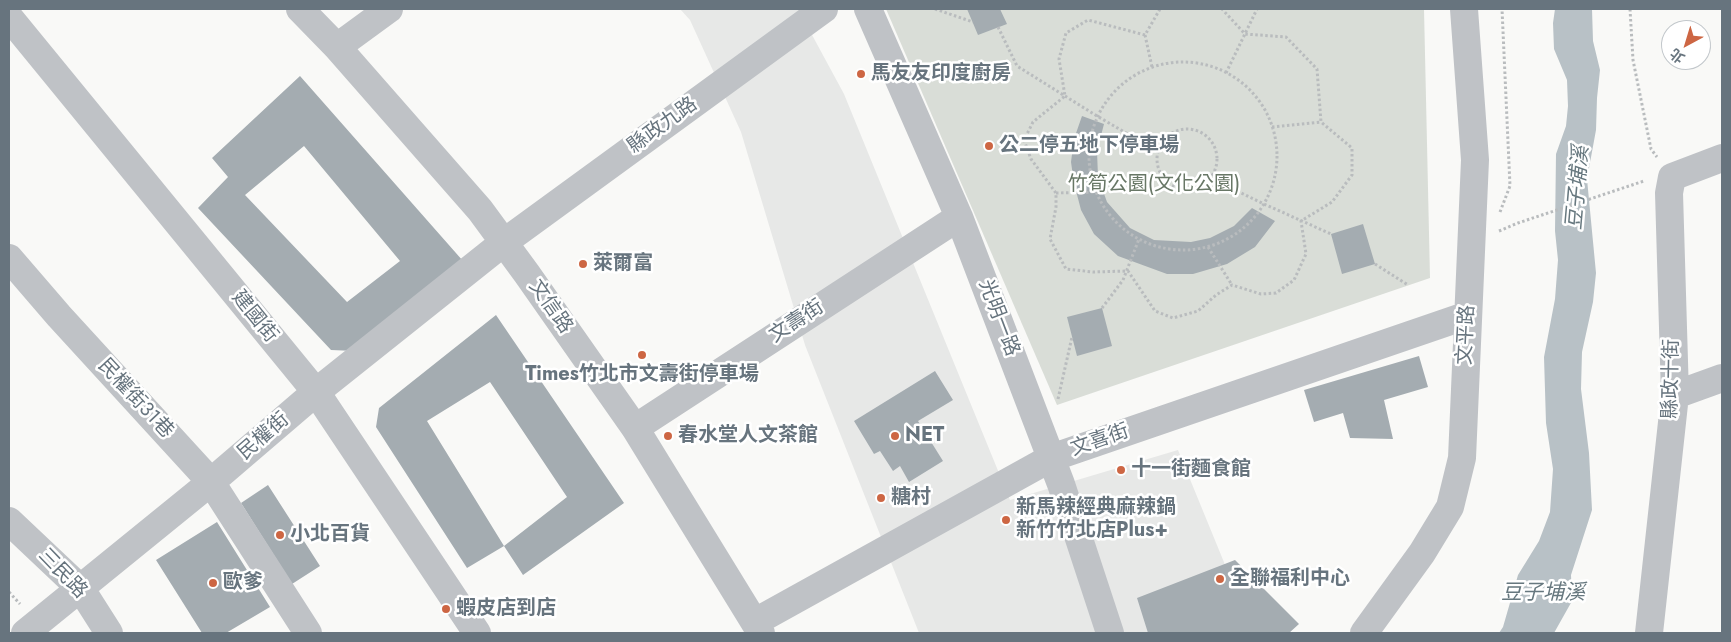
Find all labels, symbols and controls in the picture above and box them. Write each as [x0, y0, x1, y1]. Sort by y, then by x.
north arrow [1661, 20, 1711, 70]
text: 北 [1665, 44, 1689, 68]
place label: 馬友友印度廚房 [871, 62, 1011, 86]
marker: 馬友友印度廚房 [855, 68, 867, 80]
street label: 縣政九路 [624, 93, 702, 159]
place label: 公二停五地下停車場 [999, 134, 1179, 158]
marker: 公二停五地下停車場 [983, 140, 995, 152]
water label: 豆子埔溪 [1563, 145, 1595, 231]
park label: 竹筍公園(文化公園) [1068, 173, 1240, 197]
place label: 萊爾富 [593, 252, 653, 276]
marker: 萊爾富 [577, 258, 589, 270]
street label: 文信路 [523, 276, 577, 338]
street label: 光明一路 [972, 276, 1024, 360]
street label: 建國街 [226, 286, 282, 348]
street label: 文壽街 [765, 296, 829, 348]
street label: 文平路 [1453, 304, 1481, 366]
street label: 縣政十街 [1659, 339, 1685, 419]
marker: Times竹北市文壽街停車場 [636, 349, 648, 361]
street label: 民權街31巷 [92, 354, 178, 444]
place label: Times竹北市文壽街停車場 [525, 363, 759, 387]
street label: 民權街 [233, 408, 295, 466]
street label: 文喜街 [1068, 420, 1132, 462]
place label: 春水堂人文茶館 [678, 424, 818, 448]
place label: NET [905, 424, 944, 448]
marker: 春水堂人文茶館 [662, 430, 674, 442]
marker: NET [889, 430, 901, 442]
place label: 十一街麵食館 [1131, 458, 1251, 482]
marker: 十一街麵食館 [1115, 464, 1127, 476]
place label: 糖村 [891, 486, 931, 510]
marker: 糖村 [875, 492, 887, 504]
place label: 新馬辣經典麻辣鍋 新竹竹北店Plus+ [1016, 496, 1176, 543]
marker: 新馬辣經典麻辣鍋 新竹竹北店Plus+ [1000, 514, 1012, 526]
place label: 小北百貨 [290, 523, 370, 547]
marker: 小北百貨 [274, 529, 286, 541]
street label: 三民路 [33, 544, 91, 604]
place label: 全聯福利中心 [1230, 567, 1350, 591]
place label: 歐爹 [223, 571, 263, 595]
marker: 全聯福利中心 [1214, 573, 1226, 585]
marker: 歐爹 [207, 577, 219, 589]
water label: 豆子埔溪 [1501, 581, 1585, 607]
place label: 蝦皮店到店 [456, 597, 556, 621]
marker: 蝦皮店到店 [440, 603, 452, 615]

